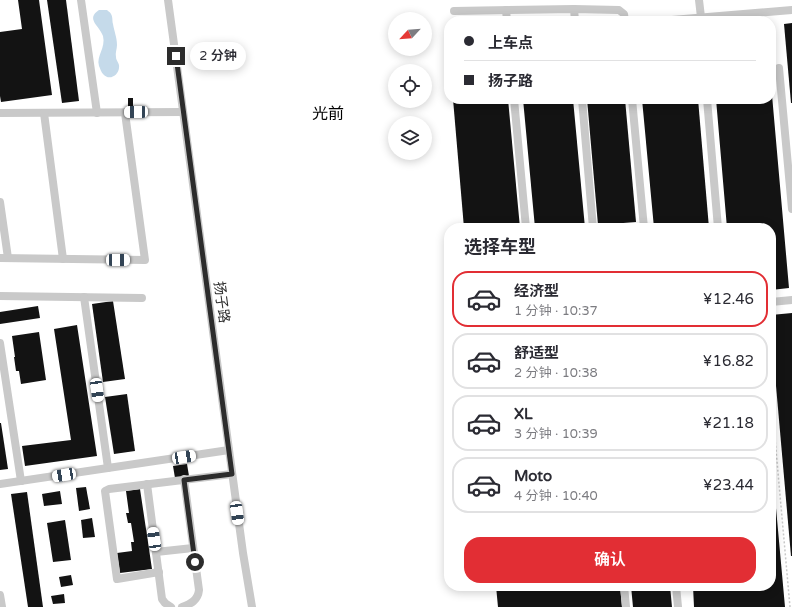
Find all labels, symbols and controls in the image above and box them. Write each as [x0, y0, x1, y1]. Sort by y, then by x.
north arrow [388, 12, 432, 56]
map controls [388, 12, 432, 160]
text: 上车点 [488, 34, 533, 52]
callout: 2 分钟 [190, 42, 246, 70]
route end [167, 47, 185, 65]
text: 2 分钟 [199, 48, 237, 64]
button: locate [388, 64, 432, 108]
text: 扬子路 [488, 72, 533, 90]
district label: 光前 [312, 104, 344, 124]
car [124, 106, 148, 118]
button: layers [388, 116, 432, 160]
text: 选择车型 [464, 236, 536, 258]
car [106, 254, 130, 266]
street label: 扬子路 [210, 280, 233, 324]
icon: car [466, 281, 502, 317]
text: 经济型 [514, 282, 559, 300]
text: ¥12.46 [703, 290, 754, 308]
text: 1 分钟 · 10:37 [514, 303, 598, 319]
icon: car [466, 343, 502, 379]
text: 舒适型 [514, 344, 559, 362]
text: ¥16.82 [703, 352, 754, 370]
text: 2 分钟 · 10:38 [514, 365, 598, 381]
car [89, 377, 105, 403]
icon: car [466, 405, 502, 441]
text: XL [514, 405, 533, 423]
text: ¥21.18 [703, 414, 754, 432]
text: 3 分钟 · 10:39 [514, 426, 598, 442]
car [171, 449, 197, 465]
car [51, 467, 77, 483]
icon: car [466, 467, 502, 503]
text: Moto [514, 467, 552, 485]
text: ¥23.44 [703, 476, 754, 494]
text: 4 分钟 · 10:40 [514, 488, 598, 504]
car [229, 500, 245, 526]
car [146, 526, 162, 552]
button: 确认 [464, 537, 756, 583]
route start [186, 553, 204, 571]

